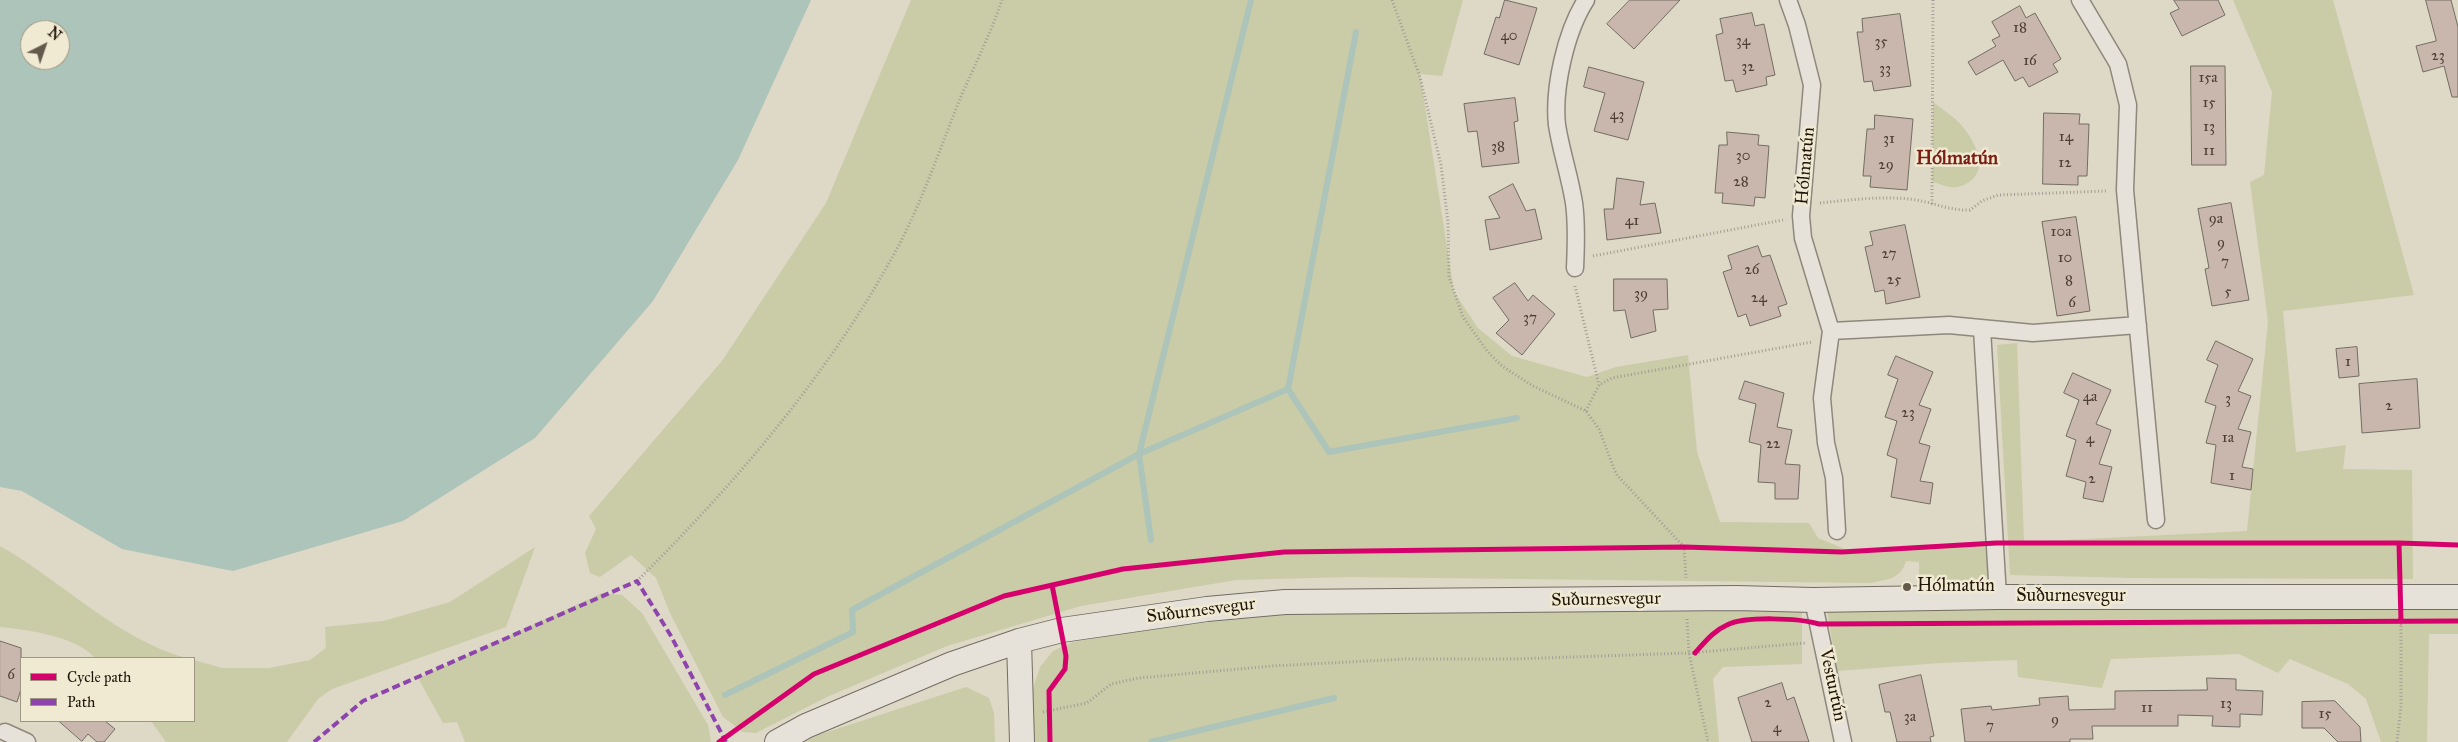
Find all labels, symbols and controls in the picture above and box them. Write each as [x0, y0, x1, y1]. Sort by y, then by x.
house number: 18 [2013, 19, 2027, 37]
north arrow [20, 20, 70, 70]
text: N [44, 24, 65, 44]
house number: 40 [1500, 27, 1518, 45]
house number: 34 [1736, 32, 1750, 50]
house number: 35 [1875, 33, 1887, 51]
house number: 23 [2431, 47, 2445, 65]
house number: 16 [2023, 52, 2037, 70]
house number: 32 [1741, 58, 1755, 76]
house number: 33 [1879, 60, 1891, 78]
house number: 15a [2198, 69, 2218, 87]
house number: 15 [2203, 94, 2215, 112]
house number: 43 [1610, 106, 1624, 124]
house number: 13 [2203, 118, 2215, 136]
street label: Hólmatún [1792, 126, 1820, 206]
house number: 14 [2059, 128, 2073, 146]
house number: 31 [1883, 130, 1895, 148]
house number: 38 [1491, 138, 1505, 156]
house number: 11 [2203, 142, 2215, 160]
house number: 30 [1736, 147, 1750, 165]
district label: Hólmatún [1916, 148, 1998, 170]
house number: 12 [2058, 154, 2072, 172]
house number: 29 [1878, 156, 1894, 174]
house number: 28 [1733, 173, 1749, 191]
house number: 9a [2209, 210, 2223, 228]
house number: 41 [1625, 212, 1639, 230]
house number: 10a [2051, 223, 2071, 241]
house number: 9 [2217, 234, 2225, 252]
house number: 27 [1882, 245, 1896, 263]
house number: 10 [2058, 249, 2072, 267]
house number: 7 [2221, 253, 2229, 271]
house number: 26 [1744, 261, 1760, 279]
house number: 25 [1887, 271, 1901, 289]
house number: 8 [2065, 272, 2073, 290]
house number: 5 [2225, 283, 2231, 301]
house number: 39 [1634, 285, 1648, 303]
house number: 24 [1751, 289, 1767, 307]
house number: 6 [2068, 294, 2076, 312]
house number: 37 [1523, 309, 1537, 327]
house number: 1 [2345, 353, 2351, 371]
house number: 4a [2083, 388, 2097, 406]
house number: 3 [2225, 390, 2231, 408]
house number: 2 [2385, 397, 2393, 415]
house number: 23 [1901, 404, 1915, 422]
house number: 1a [2222, 429, 2234, 447]
house number: 4 [2086, 430, 2094, 448]
house number: 22 [1766, 435, 1780, 453]
house number: 1 [2229, 467, 2235, 485]
house number: 2 [2088, 470, 2096, 488]
place label: Hólmatún [1917, 576, 1995, 598]
marker: Hólmatún [1901, 581, 1913, 593]
street label: Suðurnesvegur [2016, 586, 2126, 608]
street label: Suðurnesvegur [1551, 588, 1661, 612]
street label: Suðurnesvegur [1145, 594, 1257, 628]
street label: Vesturtún [1814, 647, 1850, 723]
legend [20, 657, 195, 722]
house number: 6 [7, 666, 15, 684]
text: Cycle path [67, 668, 131, 686]
text: Path [67, 693, 95, 711]
house number: 2 [1764, 694, 1772, 712]
house number: 13 [2220, 695, 2232, 713]
house number: 11 [2141, 699, 2153, 717]
house number: 15 [2319, 705, 2331, 723]
house number: 3a [1904, 708, 1916, 726]
house number: 9 [2051, 711, 2059, 729]
house number: 7 [1986, 717, 1994, 735]
house number: 4 [1773, 719, 1781, 737]

